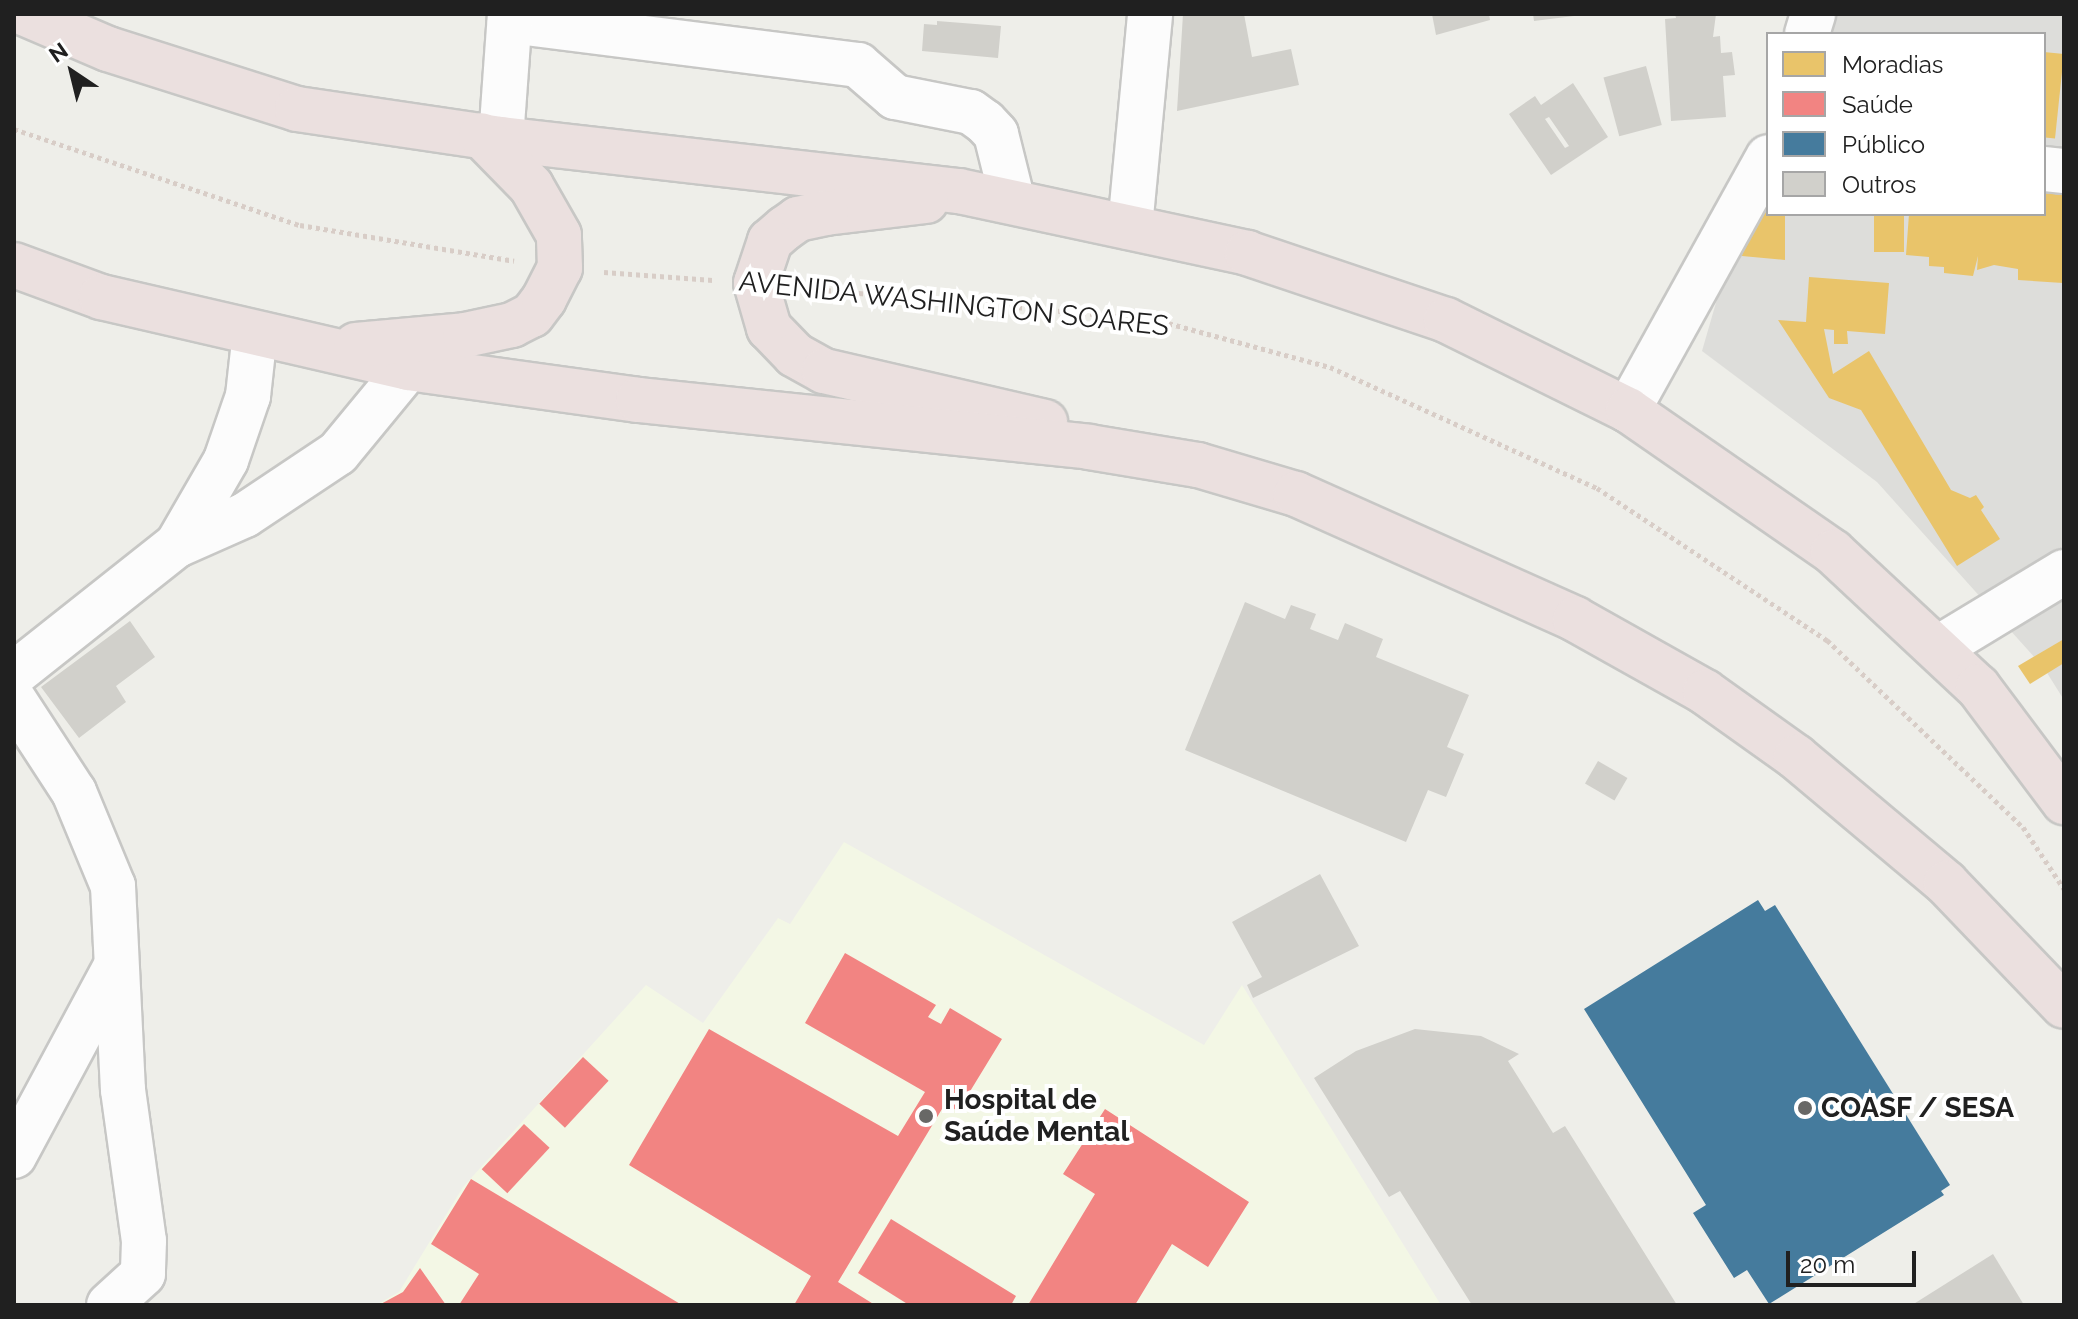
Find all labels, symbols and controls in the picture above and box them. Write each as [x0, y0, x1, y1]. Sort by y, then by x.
north arrow [32, 32, 112, 112]
legend [1766, 32, 2046, 216]
text: N [44, 37, 73, 68]
text: Moradias [1842, 50, 1943, 79]
text: Saúde [1842, 90, 1913, 119]
text: Público [1842, 130, 1925, 159]
text: Outros [1842, 170, 1916, 199]
street label: AVENIDA WASHINGTON SOARES [736, 265, 1172, 343]
place label: Hospital de Saúde Mental [944, 1083, 1129, 1149]
place label: COASF / SESA [1821, 1091, 2015, 1125]
marker: COASF / SESA [1796, 1099, 1814, 1117]
marker: Hospital de Saúde Mental [915, 1105, 937, 1127]
scale bar [1790, 1235, 1920, 1285]
text: 20 m [1800, 1250, 1855, 1279]

